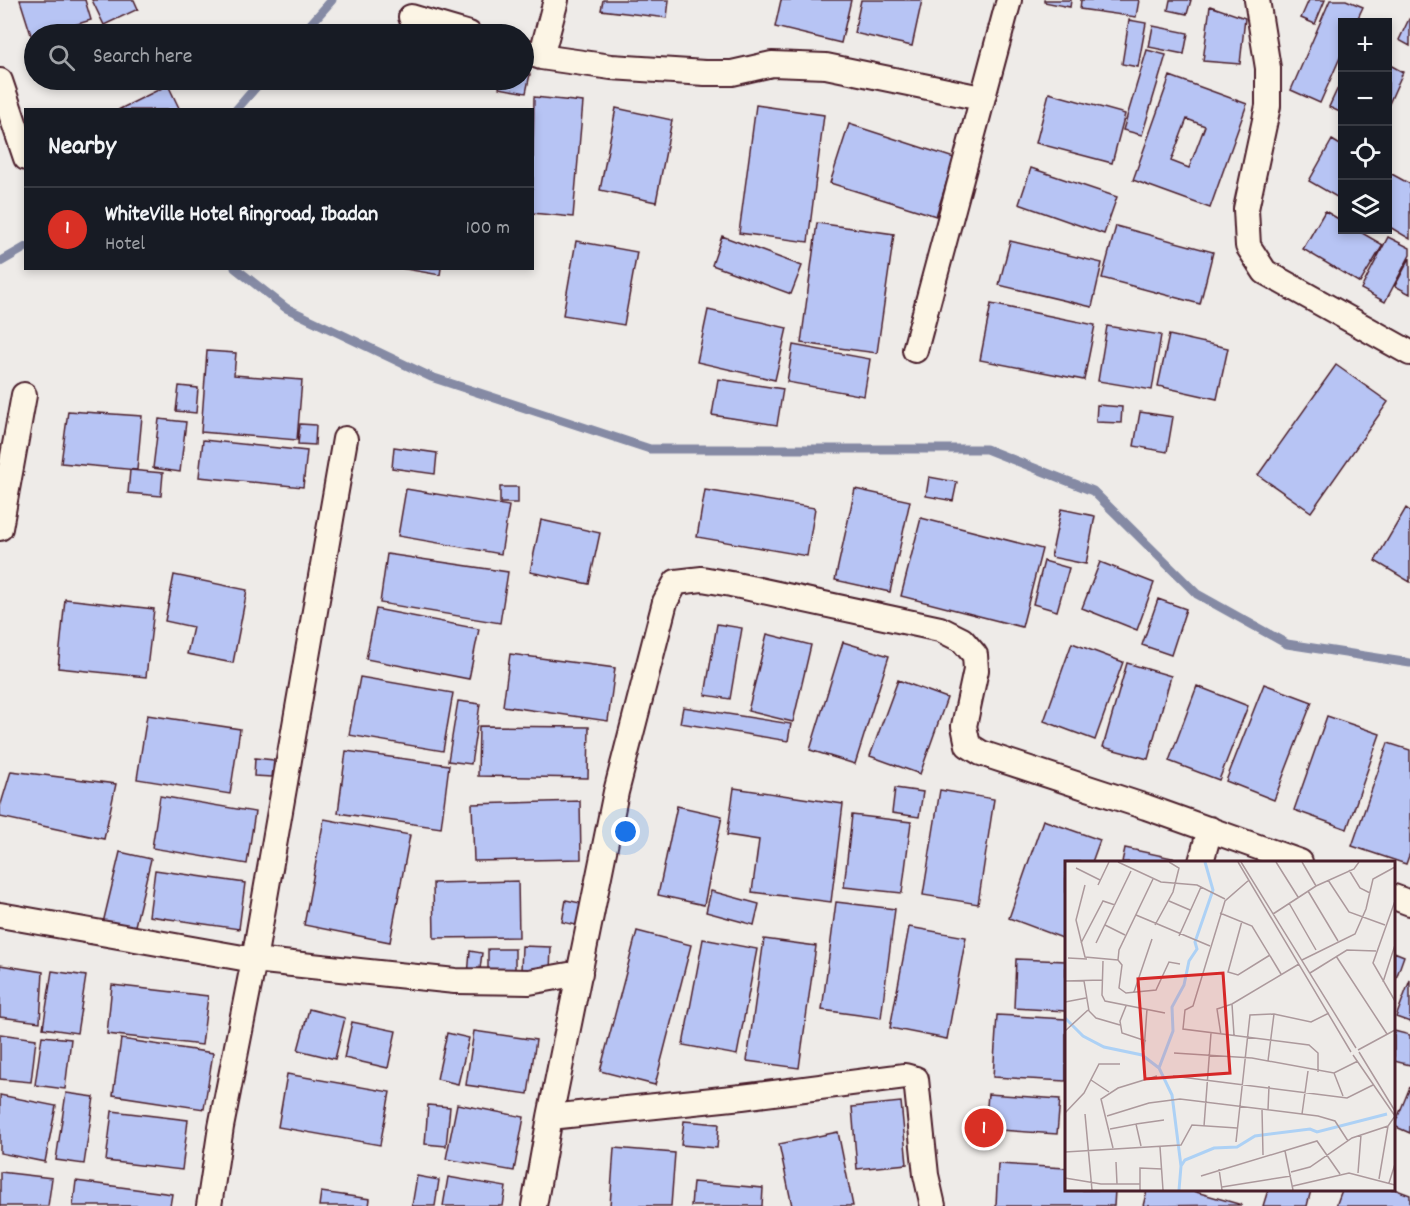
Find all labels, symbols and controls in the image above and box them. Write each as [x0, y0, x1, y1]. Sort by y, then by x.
map controls [1338, 18, 1392, 234]
button: + [1338, 18, 1392, 72]
search box [24, 24, 534, 90]
icon: search [45, 41, 78, 74]
text: Search here [93, 42, 192, 73]
button: − [1338, 72, 1392, 126]
button: locate [1338, 126, 1392, 180]
text: Nearby [48, 129, 116, 166]
button: layers [1338, 180, 1392, 234]
text: WhiteVille Hotel Ringroad, Ibadan [105, 200, 378, 231]
text: 1 [65, 215, 70, 243]
text: 100 m [466, 215, 510, 243]
text: Hotel [105, 231, 145, 259]
your location [611, 817, 640, 846]
inset map [1065, 861, 1395, 1191]
pin: 1 [964, 1106, 1004, 1150]

